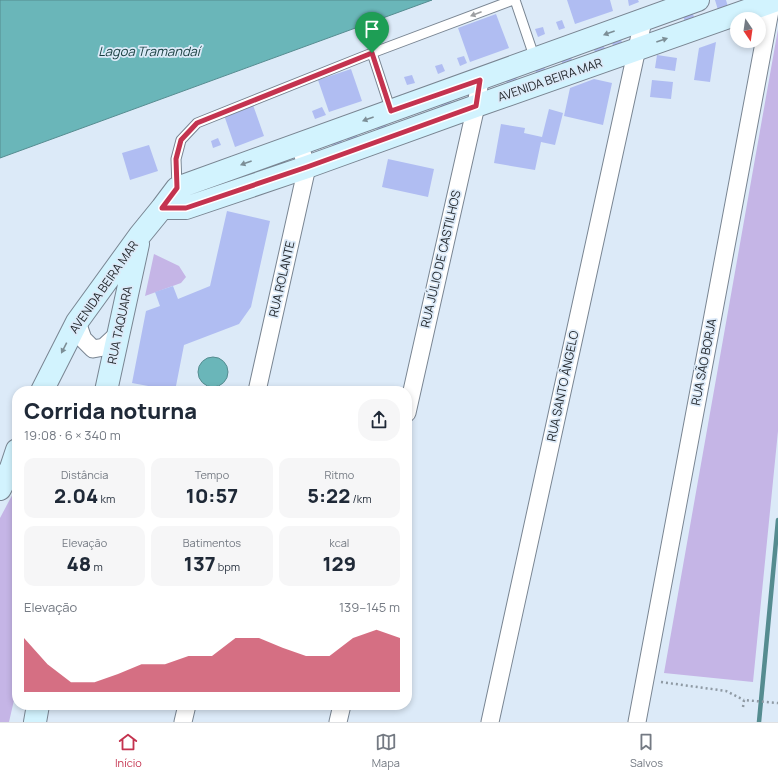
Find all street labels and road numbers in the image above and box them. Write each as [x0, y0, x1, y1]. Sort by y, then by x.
street label: AVENIDA BEIRA MAR [495, 54, 605, 105]
street label: RUA JÚLIO DE CASTILHOS [416, 189, 465, 329]
street label: AVENIDA BEIRA MAR [65, 237, 142, 336]
street label: RUA ROLANTE [264, 239, 299, 319]
street label: RUA TAQUARA [103, 284, 136, 366]
street label: RUA SÃO BORJA [687, 317, 720, 407]
street label: RUA SANTO ÂNGELO [542, 329, 583, 443]

